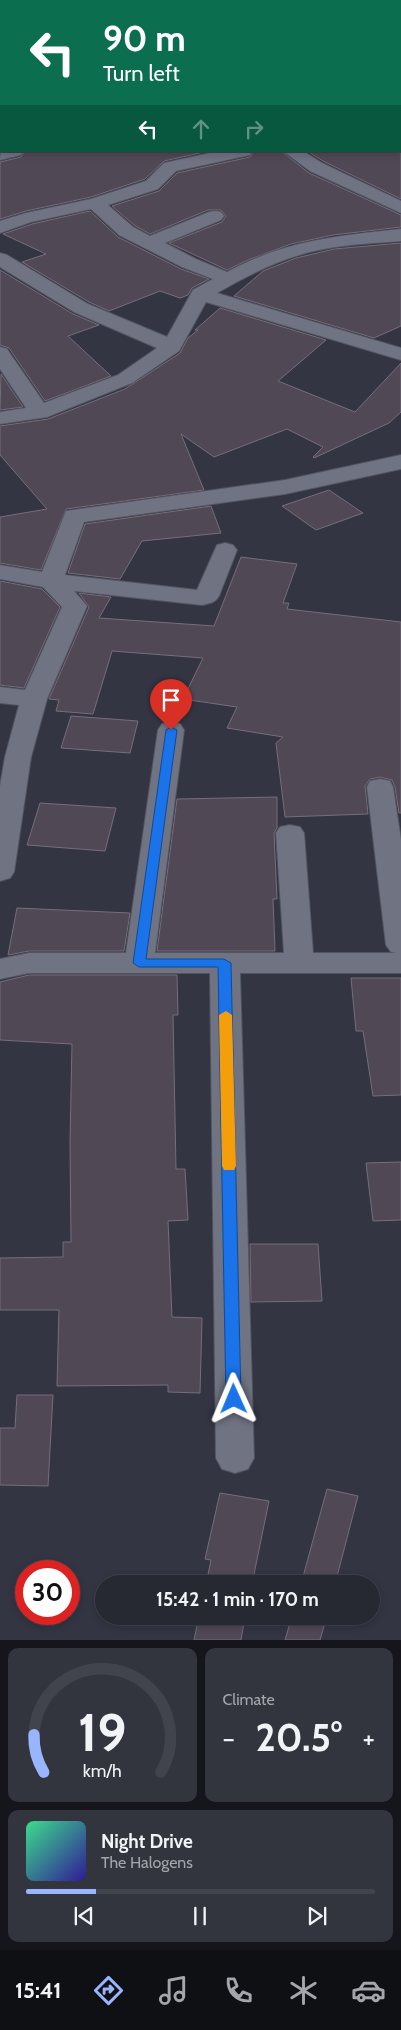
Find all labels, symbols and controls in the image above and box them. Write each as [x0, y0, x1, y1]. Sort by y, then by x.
text: 90 m [103, 17, 186, 60]
icon: left [20, 20, 85, 85]
text: Turn left [103, 60, 180, 87]
icon: left [134, 115, 162, 143]
icon: ahead [187, 115, 215, 143]
icon: right [240, 115, 268, 143]
pin [150, 679, 192, 730]
icon: arrive [157, 686, 185, 714]
position arrow [207, 1372, 259, 1424]
speed limit sign: 30 [15, 1560, 80, 1625]
text: 15:42 · 1 min · 170 m [156, 1588, 319, 1611]
text: Climate [223, 1690, 275, 1709]
text: 19 [78, 1701, 126, 1764]
text: 20.5° [256, 1714, 342, 1761]
text: − [223, 1721, 235, 1755]
text: + [363, 1721, 375, 1755]
text: km/h [83, 1760, 122, 1781]
text: Night Drive [101, 1830, 193, 1853]
text: The Halogens [101, 1853, 193, 1872]
icon: previous [70, 1902, 98, 1930]
icon: pause [186, 1902, 214, 1930]
icon: next [303, 1902, 331, 1930]
icon: directions [91, 1973, 126, 2008]
icon: music [156, 1973, 191, 2008]
icon: phone [221, 1973, 256, 2008]
icon: climate [286, 1973, 321, 2008]
icon: car [351, 1973, 386, 2008]
text: 15:41 [15, 1977, 61, 2004]

